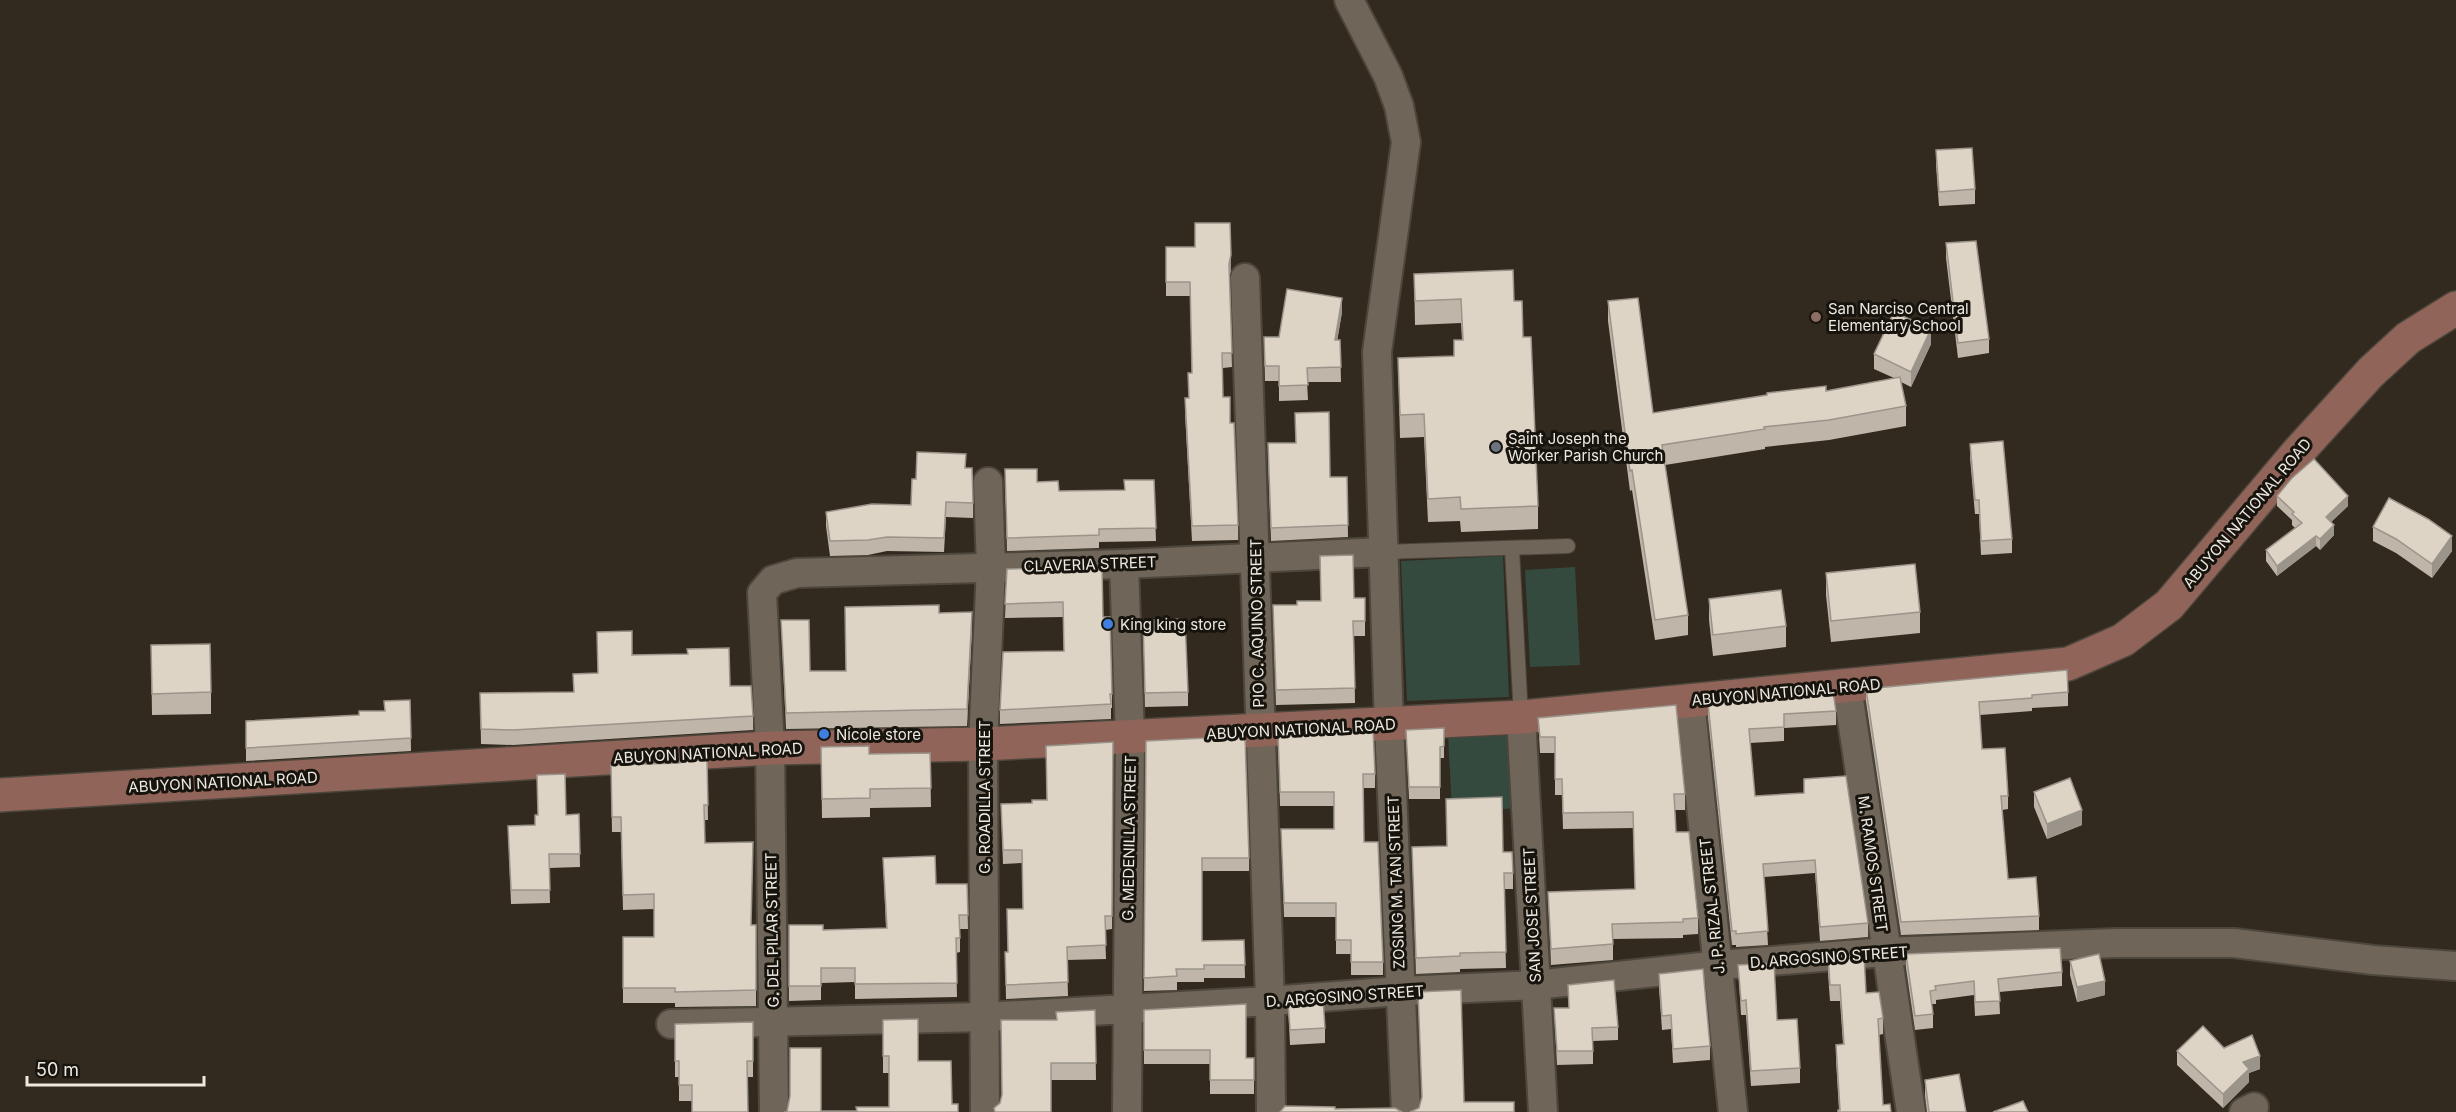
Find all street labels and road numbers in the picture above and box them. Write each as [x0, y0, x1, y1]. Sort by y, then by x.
street label: ABUYON NATIONAL ROAD [2179, 434, 2315, 592]
street label: PIO C. AQUINO STREET [1246, 538, 1268, 708]
street label: CLAVERIA STREET [1023, 552, 1157, 576]
street label: ABUYON NATIONAL ROAD [1691, 674, 1881, 710]
street label: ABUYON NATIONAL ROAD [1206, 715, 1396, 743]
street label: G. ROADILLA STREET [975, 720, 994, 874]
street label: ABUYON NATIONAL ROAD [613, 739, 803, 767]
street label: G. MEDENILLA STREET [1118, 755, 1140, 921]
street label: ABUYON NATIONAL ROAD [128, 768, 318, 796]
street label: ZOSING M. TAN STREET [1383, 795, 1409, 969]
street label: M. RAMOS STREET [1854, 795, 1892, 933]
street label: J. P. RIZAL STREET [1695, 837, 1729, 975]
street label: SAN JOSE STREET [1519, 847, 1545, 983]
street label: G. DEL PILAR STREET [761, 852, 783, 1008]
street label: D. ARGOSINO STREET [1749, 942, 1909, 972]
street label: D. ARGOSINO STREET [1265, 981, 1425, 1011]

